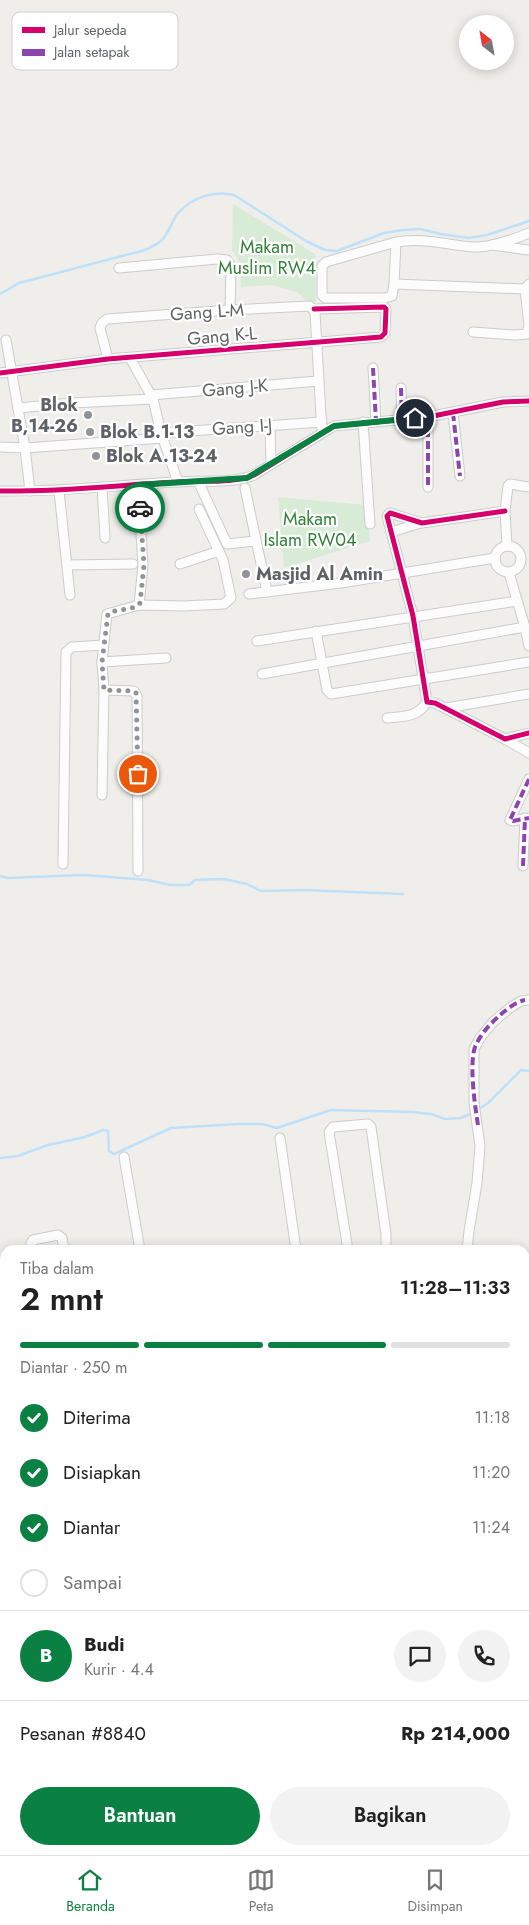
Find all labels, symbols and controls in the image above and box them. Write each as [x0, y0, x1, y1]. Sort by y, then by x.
legend [12, 12, 178, 70]
north arrow [459, 15, 514, 70]
map controls [459, 15, 514, 70]
text: Jalur sepeda [52, 20, 126, 40]
text: Jalan setapak [52, 42, 130, 62]
park label: Makam Muslim RW4 [218, 234, 316, 281]
street label: Gang L-M [169, 296, 245, 328]
street label: Gang K-L [186, 320, 258, 352]
street label: Gang J-K [201, 372, 270, 404]
place label: Blok B,14-26 [11, 392, 79, 439]
pin [394, 397, 436, 439]
icon: home [401, 404, 429, 432]
marker: Blok B,14-26 [82, 409, 94, 421]
street label: Gang I-J [211, 412, 273, 442]
place label: Blok B.1-13 [100, 419, 194, 445]
marker: Blok B.1-13 [84, 426, 96, 438]
place label: Blok A.13-24 [106, 443, 218, 469]
marker: Blok A.13-24 [90, 450, 102, 462]
courier [115, 483, 165, 533]
icon: car [126, 494, 154, 522]
park label: Makam Islam RW04 [263, 506, 357, 553]
place label: Masjid Al Amin [256, 561, 383, 587]
marker: Masjid Al Amin [240, 568, 252, 580]
pin [117, 753, 159, 795]
icon: bag [124, 760, 152, 788]
text: Tiba dalam [20, 1257, 94, 1280]
text: 11:28–11:33 [400, 1274, 510, 1301]
text: 2 mnt [20, 1276, 103, 1322]
text: Diantar · 250 m [20, 1356, 128, 1379]
icon: check [20, 1404, 48, 1432]
text: Diterima [63, 1404, 131, 1431]
text: 11:18 [475, 1406, 510, 1429]
icon: check [20, 1459, 48, 1487]
text: Disiapkan [63, 1459, 141, 1486]
text: 11:20 [472, 1461, 510, 1484]
icon: check [20, 1514, 48, 1542]
text: Diantar [63, 1514, 120, 1541]
text: 11:24 [472, 1516, 510, 1539]
text: Sampai [63, 1569, 122, 1596]
button: chat [394, 1630, 446, 1682]
button: phone [458, 1630, 510, 1682]
text: Budi [84, 1631, 125, 1658]
text: B [40, 1642, 52, 1669]
text: Kurir · 4.4 [84, 1658, 154, 1681]
text: Pesanan #8840 [20, 1720, 146, 1747]
text: Rp 214,000 [401, 1720, 510, 1747]
button: Bantuan [20, 1787, 260, 1845]
button: Bagikan [270, 1787, 510, 1845]
tab: Beranda [66, 1866, 115, 1916]
tab: Peta [247, 1866, 275, 1916]
tab: Disimpan [407, 1866, 463, 1916]

